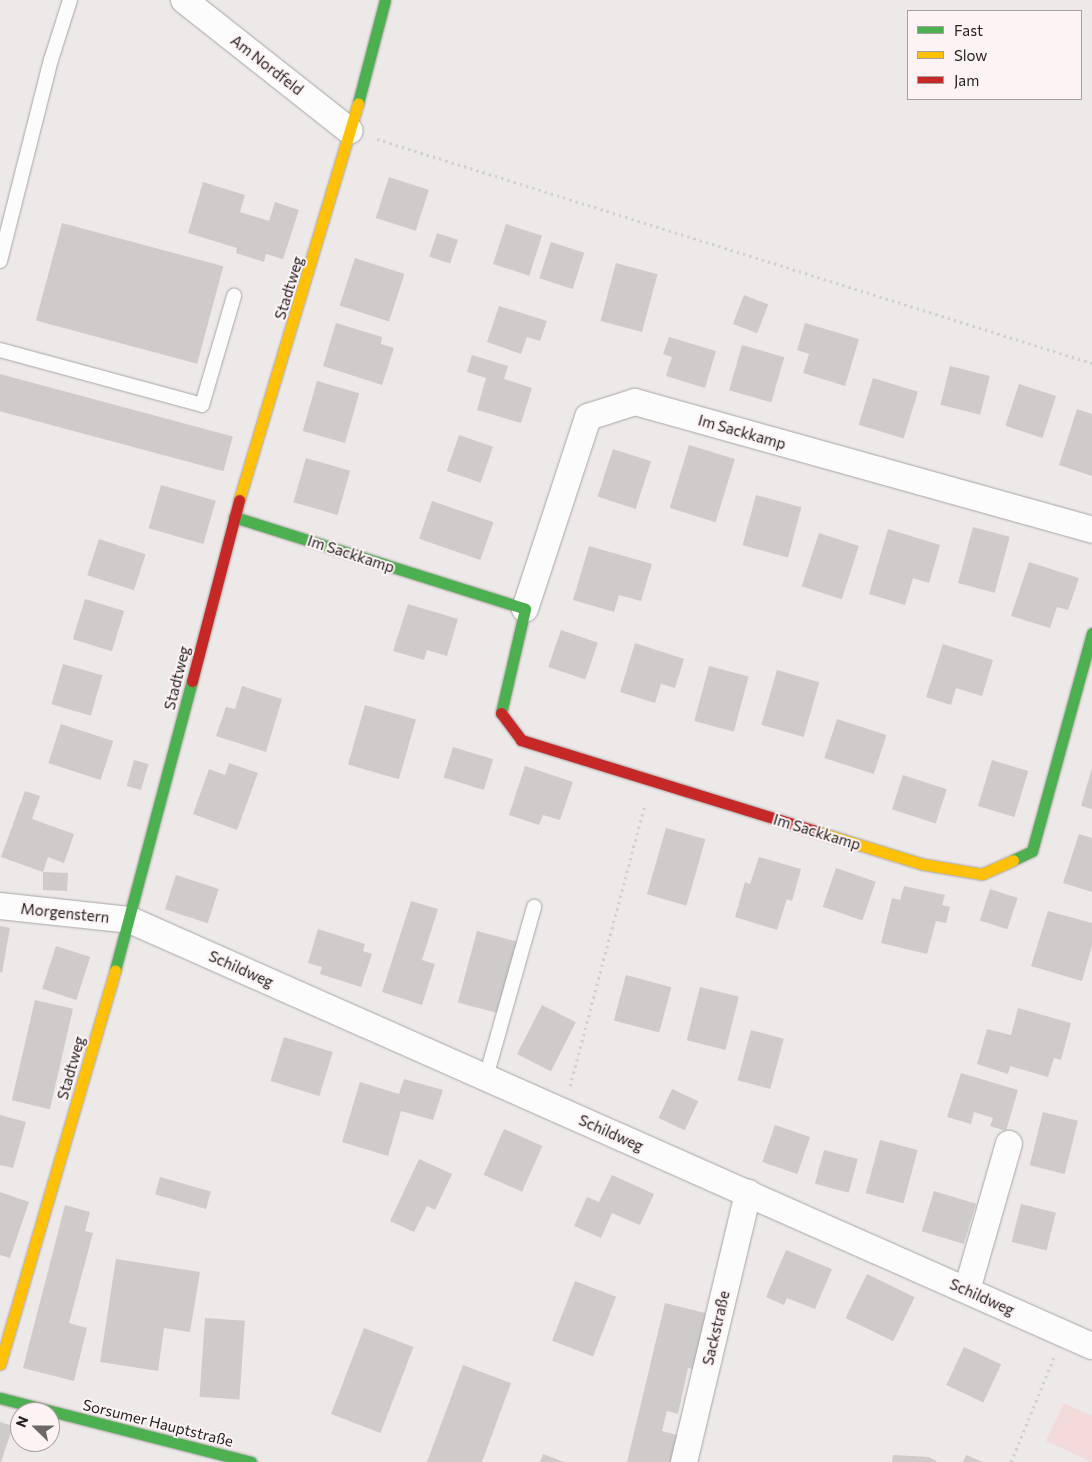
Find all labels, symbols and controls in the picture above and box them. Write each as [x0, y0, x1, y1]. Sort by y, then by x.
legend [907, 10, 1082, 100]
text: Fast [954, 21, 983, 39]
street label: Am Nordfeld [227, 31, 307, 99]
text: Slow [954, 46, 987, 64]
text: Jam [954, 71, 979, 89]
street label: Stadtweg [271, 254, 307, 322]
street label: Im Sackkamp [696, 411, 788, 453]
street label: Im Sackkamp [305, 531, 397, 577]
street label: Stadtweg [160, 644, 194, 712]
street label: Im Sackkamp [771, 810, 863, 854]
street label: Morgenstern [20, 899, 110, 927]
street label: Schildweg [206, 947, 276, 991]
street label: Stadtweg [53, 1034, 89, 1102]
street label: Schildweg [576, 1111, 646, 1155]
street label: Schildweg [947, 1275, 1017, 1319]
street label: Sackstraße [699, 1289, 733, 1367]
street label: Sorsumer Hauptstraße [81, 1396, 235, 1450]
north arrow [10, 1402, 60, 1452]
text: N [12, 1414, 31, 1430]

